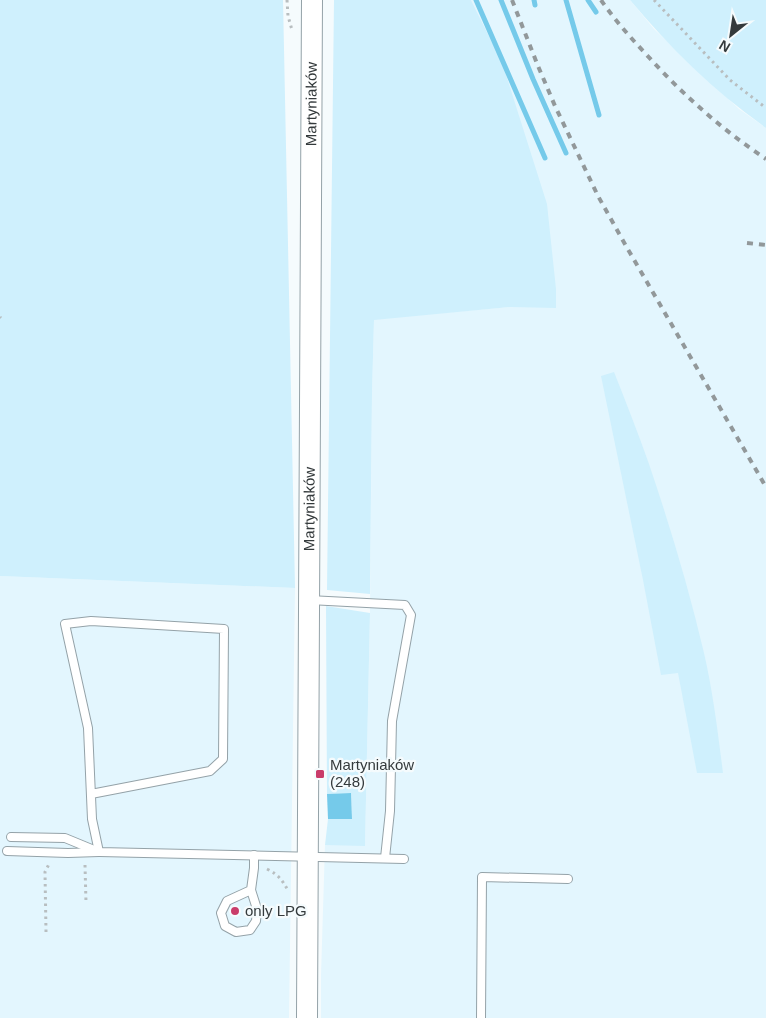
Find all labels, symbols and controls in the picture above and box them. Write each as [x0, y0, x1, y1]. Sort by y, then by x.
north arrow [706, 10, 756, 60]
text: N [716, 37, 733, 56]
street label: Martyniaków [302, 62, 320, 146]
street label: Martyniaków [300, 467, 318, 551]
place label: Martyniaków (248) [330, 756, 414, 790]
marker: Martyniaków (248) [314, 768, 326, 780]
place label: only LPG [245, 902, 307, 919]
marker: only LPG [229, 905, 241, 917]

